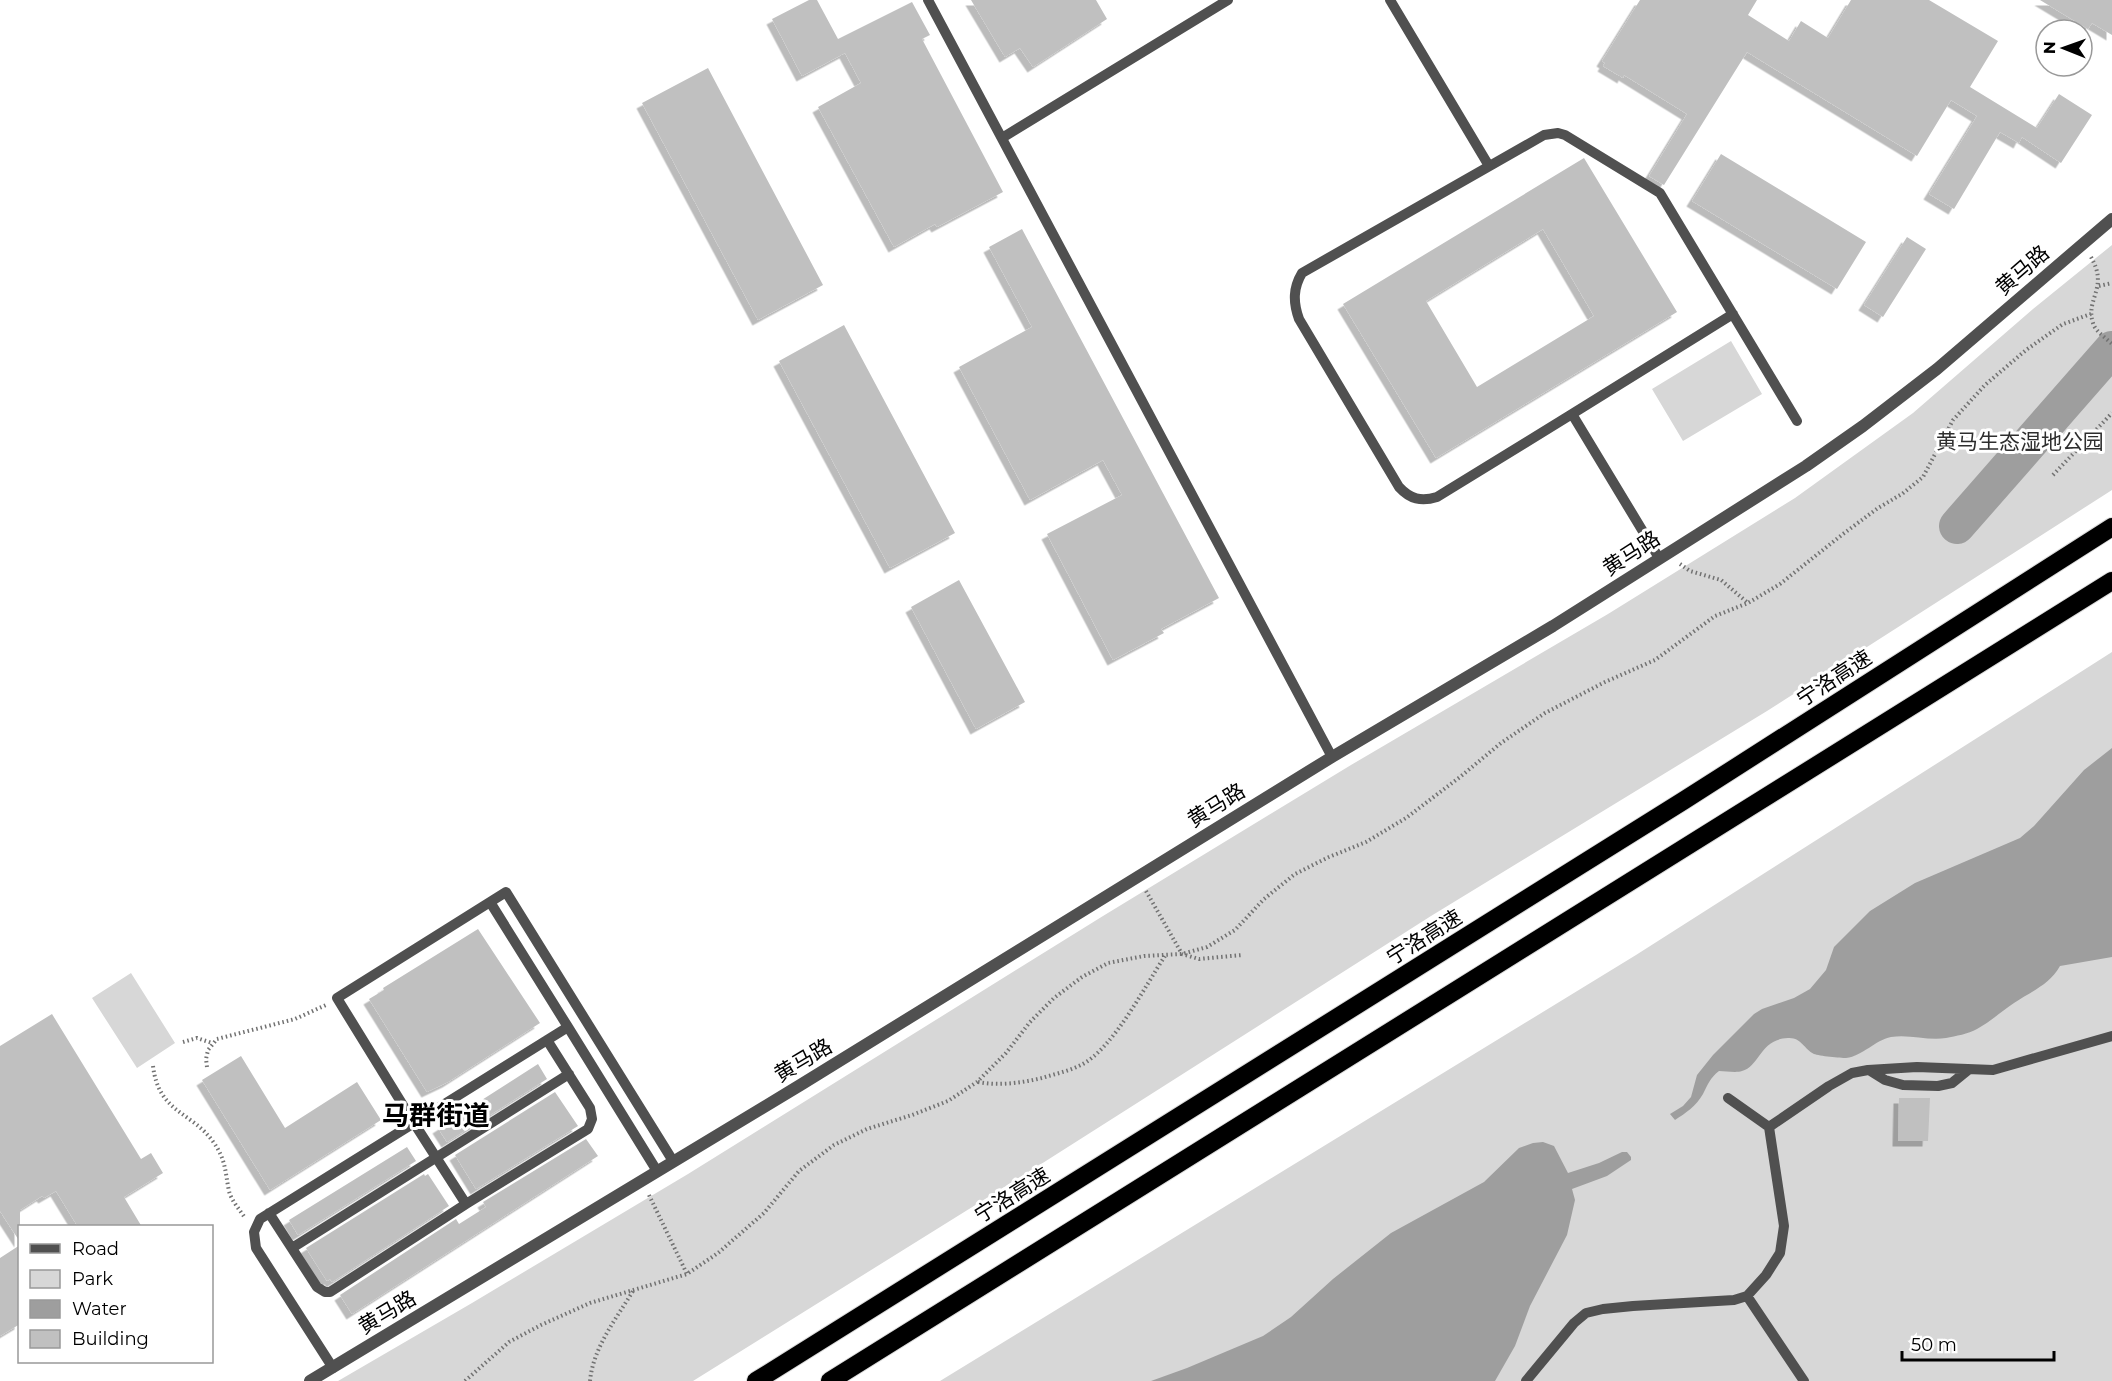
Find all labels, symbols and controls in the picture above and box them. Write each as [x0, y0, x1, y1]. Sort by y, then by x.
north arrow [2034, 18, 2094, 78]
text: N [2040, 41, 2059, 54]
street label: 黄马路 [1990, 240, 2054, 300]
park label: 黄马生态湿地公园 [1936, 429, 2104, 454]
street label: 黄马路 [1598, 525, 1664, 581]
street label: 宁洛高速 [1792, 645, 1876, 711]
street label: 黄马路 [1183, 778, 1249, 832]
street label: 宁洛高速 [1382, 904, 1466, 970]
street label: 黄马路 [770, 1033, 836, 1087]
district label: 马群街道 [382, 1099, 490, 1132]
street label: 宁洛高速 [970, 1162, 1054, 1228]
legend [18, 1225, 213, 1363]
text: Road [72, 1238, 119, 1260]
text: Park [72, 1268, 113, 1290]
street label: 黄马路 [354, 1285, 420, 1339]
text: Water [72, 1298, 127, 1320]
scale bar [1902, 1324, 2054, 1362]
text: Building [72, 1328, 149, 1350]
text: 50 m [1911, 1334, 1957, 1356]

